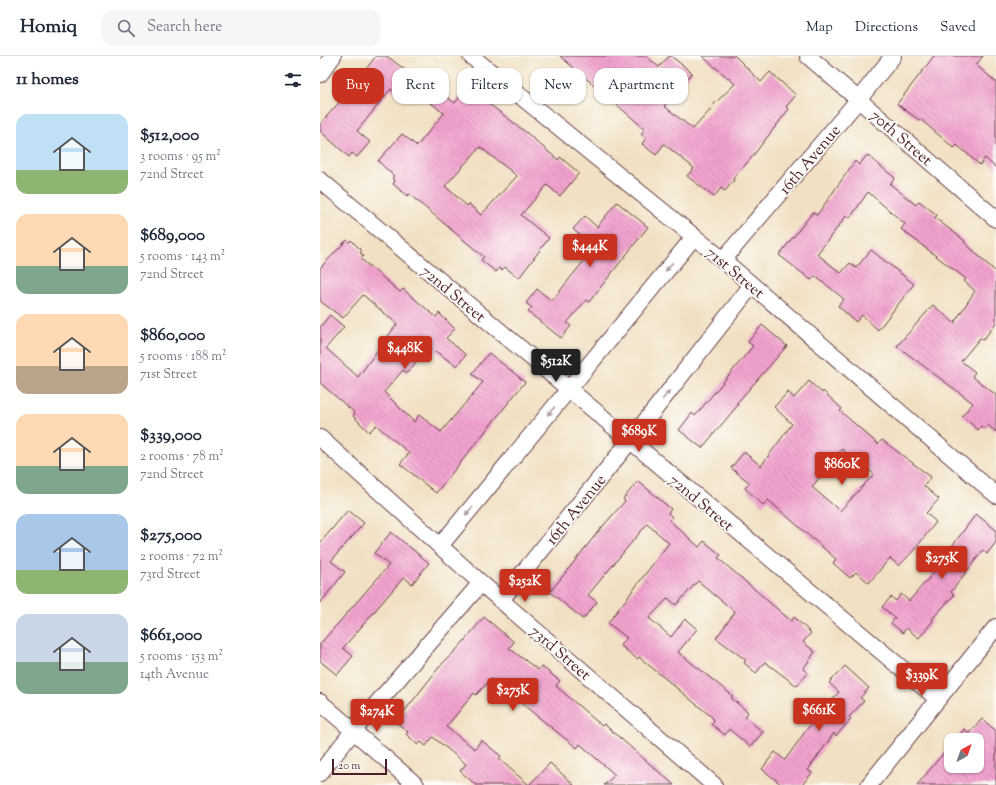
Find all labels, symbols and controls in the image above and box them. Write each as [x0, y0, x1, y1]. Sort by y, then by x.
search box [101, 10, 381, 46]
text: Homiq [20, 14, 77, 41]
icon: search [115, 17, 137, 39]
text: Search here [147, 17, 222, 38]
text: Map [806, 18, 833, 38]
text: Directions [855, 18, 918, 38]
text: Saved [940, 18, 976, 38]
text: 11 homes [16, 68, 79, 92]
chip: Buy [332, 68, 384, 104]
chip: Rent [392, 68, 449, 104]
chip: Filters [457, 68, 522, 104]
chip: New [530, 68, 586, 104]
chip: Apartment [594, 68, 688, 104]
icon: filters [282, 69, 304, 91]
street label: 70th Street [864, 105, 937, 173]
street label: 16th Avenue [775, 121, 847, 201]
text: $512,000 [140, 124, 199, 148]
icon: home [48, 130, 96, 178]
text: 3 rooms · 95 m² [140, 148, 221, 166]
text: 72nd Street [140, 166, 204, 184]
text: $689,000 [140, 224, 205, 248]
icon: home [48, 230, 96, 278]
pin: $444K [562, 234, 618, 268]
text: $444K [572, 238, 608, 256]
street label: 71st Street [700, 243, 769, 306]
text: 5 rooms · 143 m² [140, 248, 225, 266]
street label: 72nd Street [415, 261, 490, 329]
one-way arrow [665, 262, 674, 272]
text: 72nd Street [140, 266, 204, 284]
text: $860,000 [140, 324, 205, 348]
icon: home [48, 330, 96, 378]
pin: $448K [377, 336, 433, 370]
text: $448K [387, 340, 423, 358]
text: 5 rooms · 188 m² [140, 348, 226, 366]
pin: $512K [528, 349, 584, 383]
text: $512K [540, 353, 572, 371]
text: 71st Street [140, 366, 197, 384]
one-way arrow [662, 390, 670, 401]
one-way arrow [547, 406, 556, 416]
pin: $689K [611, 419, 667, 453]
text: $689K [621, 423, 657, 441]
text: $339,000 [140, 424, 202, 448]
icon: home [48, 430, 96, 478]
text: 2 rooms · 78 m² [140, 448, 224, 466]
pin: $860K [814, 452, 870, 486]
text: $860K [824, 456, 860, 474]
text: 72nd Street [140, 466, 204, 484]
street label: 16th Avenue [541, 470, 613, 551]
street label: 72nd Street [663, 470, 738, 538]
one-way arrow [464, 506, 473, 517]
text: $275,000 [140, 524, 202, 548]
icon: home [48, 530, 96, 578]
pin: $275K [914, 546, 970, 580]
text: 2 rooms · 72 m² [140, 548, 223, 566]
text: $275K [925, 550, 959, 568]
text: 73rd Street [140, 566, 200, 584]
pin: $252K [497, 569, 553, 603]
text: $252K [509, 573, 541, 591]
street label: 73rd Street [524, 621, 595, 687]
text: $661,000 [140, 624, 202, 648]
icon: home [48, 630, 96, 678]
text: 5 rooms · 153 m² [140, 648, 223, 666]
pin: $339K [894, 663, 950, 697]
text: 14th Avenue [140, 666, 209, 684]
text: $339K [905, 667, 939, 685]
pin: $275K [485, 678, 541, 712]
text: $275K [496, 682, 530, 700]
pin: $661K [791, 698, 847, 732]
pin: $274K [349, 699, 405, 733]
text: $661K [802, 702, 836, 720]
text: $274K [360, 703, 394, 721]
north arrow [944, 733, 984, 773]
map controls [944, 733, 984, 773]
scale bar [332, 757, 387, 776]
text: 20 m [338, 758, 360, 774]

